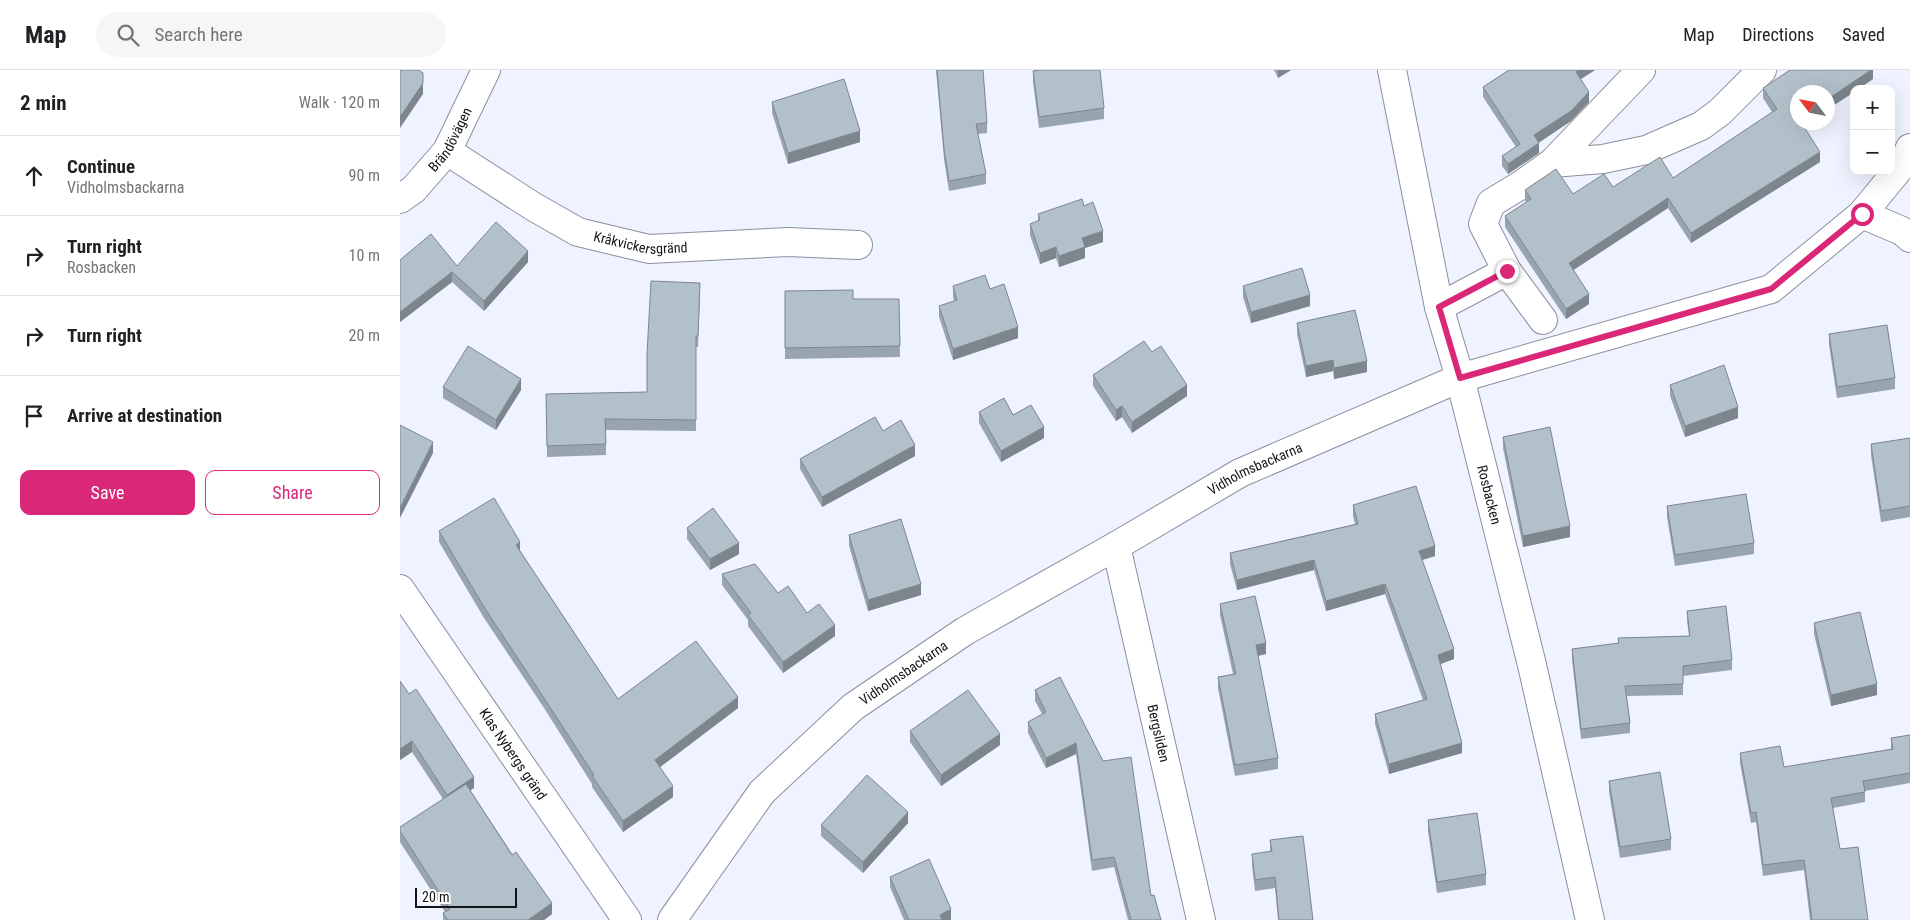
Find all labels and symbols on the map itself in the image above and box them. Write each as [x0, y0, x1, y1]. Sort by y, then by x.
north arrow [1790, 85, 1835, 130]
street label: Brändövägen [425, 105, 475, 175]
route start [1851, 203, 1874, 226]
street label: Kråkvickersgränd [592, 228, 688, 257]
route end [1496, 260, 1519, 283]
street label: Vidholmsbackarna [1205, 439, 1305, 498]
street label: Rosbacken [1474, 463, 1504, 526]
street label: Vidholmsbackarna [856, 637, 951, 708]
street label: Bergsliden [1144, 703, 1173, 763]
street label: Klas Nybergs gränd [476, 705, 550, 803]
scale bar [415, 885, 518, 908]

